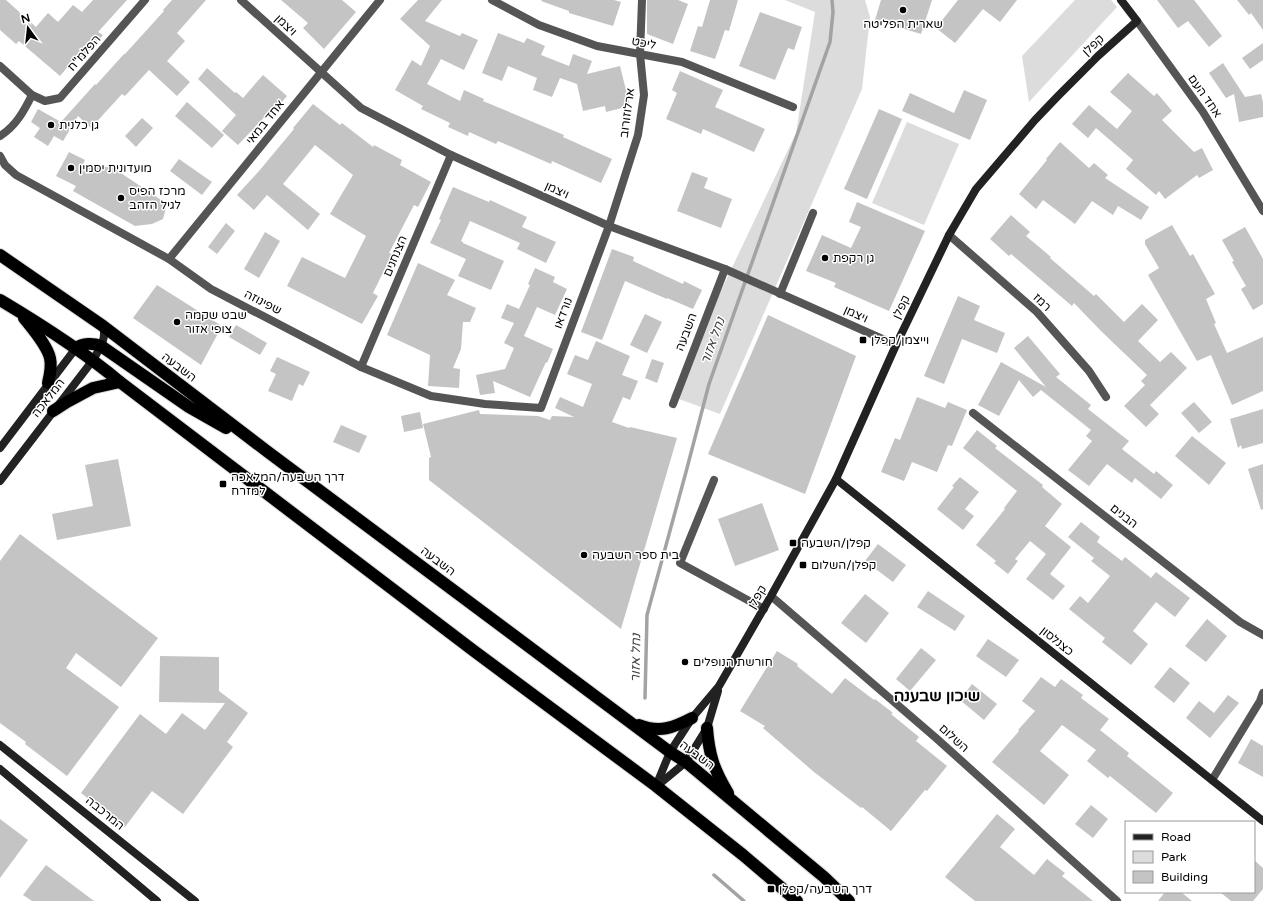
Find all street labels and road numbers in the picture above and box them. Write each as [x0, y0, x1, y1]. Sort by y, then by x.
street label: ויצמן [272, 11, 300, 39]
street label: קפלן [1079, 31, 1107, 59]
street label: הפלמ"ח [65, 32, 103, 74]
street label: ליכט [631, 34, 657, 52]
street label: אחד העם [1185, 72, 1225, 120]
street label: ארלוזורוב [617, 87, 637, 139]
street label: אחד במאי [243, 97, 287, 147]
street label: ויצמן [543, 179, 571, 201]
street label: הצנחנים [380, 233, 410, 279]
street label: שפינוזה [242, 287, 284, 317]
street label: רמז [1030, 290, 1054, 314]
street label: קפלן [889, 293, 913, 321]
street label: נורדאו [551, 295, 575, 331]
street label: ויצמן [842, 303, 870, 325]
street label: השבעה [672, 311, 700, 353]
street label: השבעה [159, 349, 199, 385]
street label: המלאכה [29, 376, 67, 420]
street label: הבנים [1107, 501, 1141, 531]
street label: השבעה [418, 543, 458, 579]
street label: קפלן [745, 583, 769, 611]
street label: כצנלסון [1037, 623, 1077, 659]
street label: השלום [936, 721, 972, 755]
street label: השבעה [677, 737, 717, 773]
street label: המרכבה [83, 793, 127, 833]

